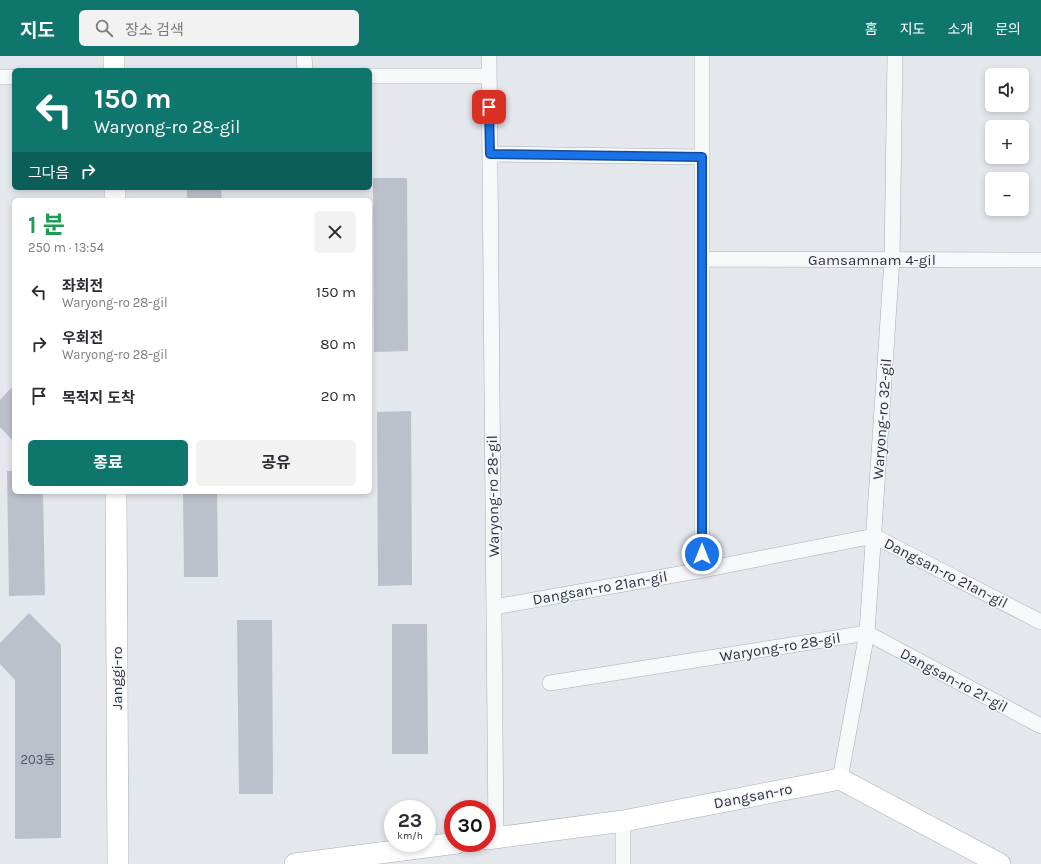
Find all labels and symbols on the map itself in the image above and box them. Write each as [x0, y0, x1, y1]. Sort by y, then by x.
pin [472, 90, 506, 124]
street label: Gamsamnam 4-gil [808, 251, 936, 269]
street label: Waryong-ro 32-gil [869, 358, 895, 480]
street label: Waryong-ro 28-gil [483, 435, 503, 557]
position arrow [681, 533, 723, 575]
street label: Dangsan-ro 21an-gil [881, 534, 1011, 612]
street label: Dangsan-ro 21an-gil [531, 567, 669, 609]
street label: Waryong-ro 28-gil [718, 629, 842, 665]
street label: Dangsan-ro 21-gil [897, 644, 1011, 716]
street label: Janggi-ro [108, 646, 126, 710]
house number: 203동 [21, 752, 55, 767]
street label: Dangsan-ro [712, 780, 794, 812]
speed limit sign: 30 [444, 800, 496, 852]

